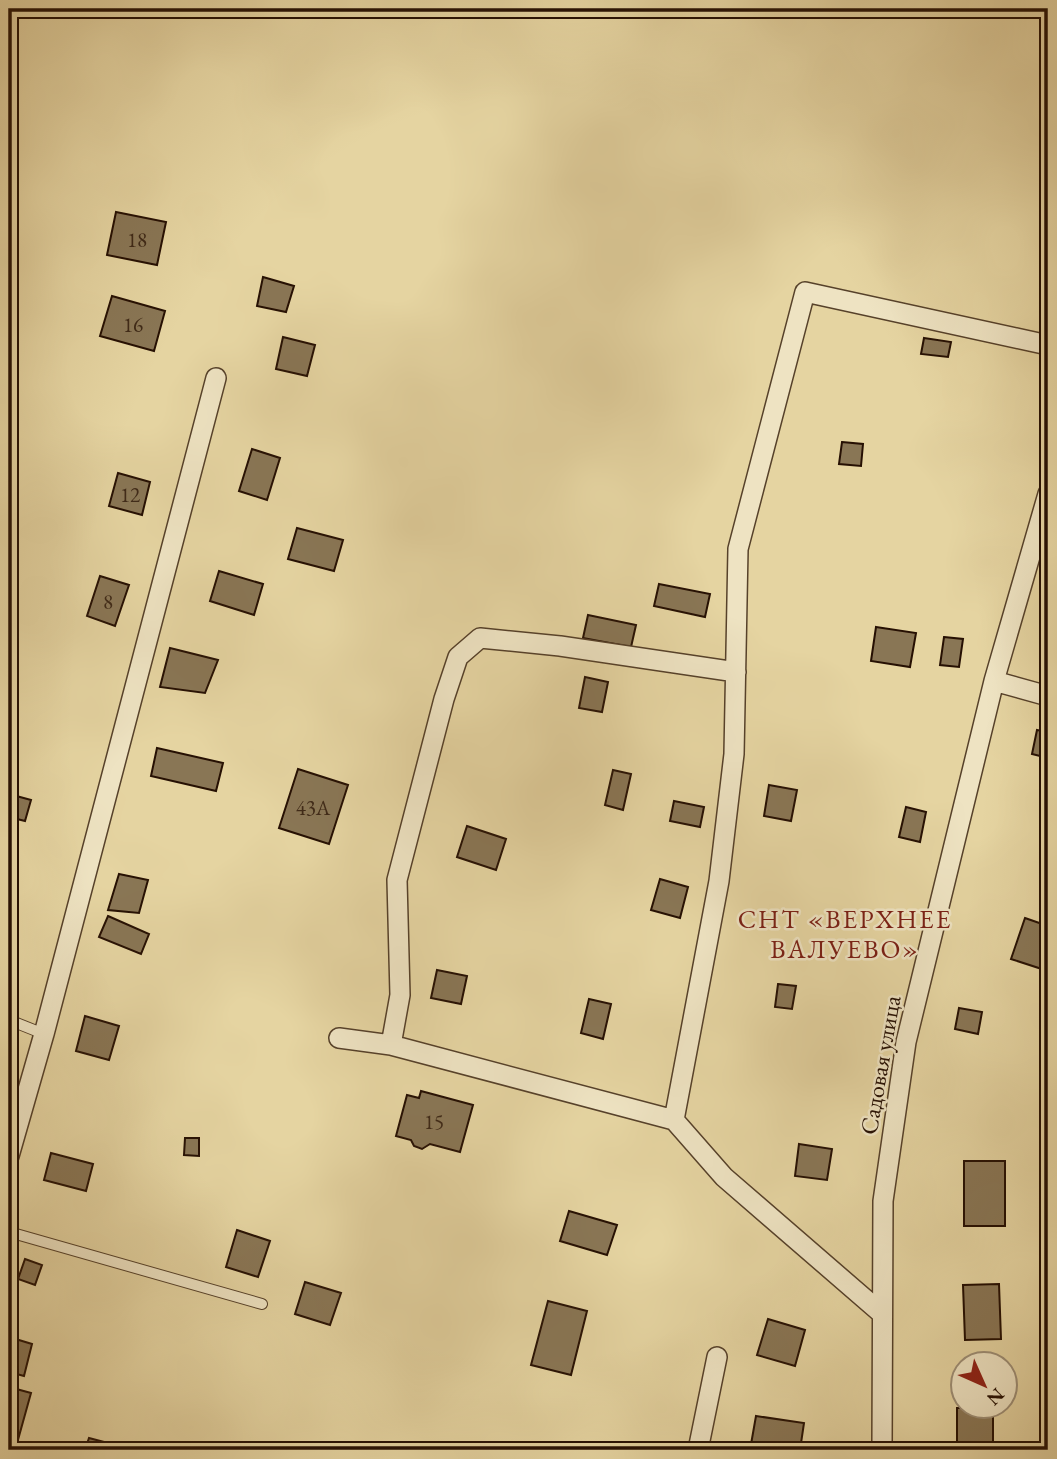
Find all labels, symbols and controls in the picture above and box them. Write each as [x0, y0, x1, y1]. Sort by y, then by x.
house number: 18 [127, 226, 147, 253]
house number: 16 [123, 311, 143, 338]
house number: 12 [120, 481, 140, 508]
house number: 8 [103, 588, 113, 615]
house number: 43А [296, 794, 331, 821]
district label: СНТ «ВЕРХНЕЕ ВАЛУЕВО» [738, 902, 952, 966]
street label: Садовая улица [853, 993, 908, 1137]
house number: 15 [424, 1108, 444, 1135]
north arrow [948, 1350, 1018, 1420]
text: N [981, 1382, 1010, 1411]

